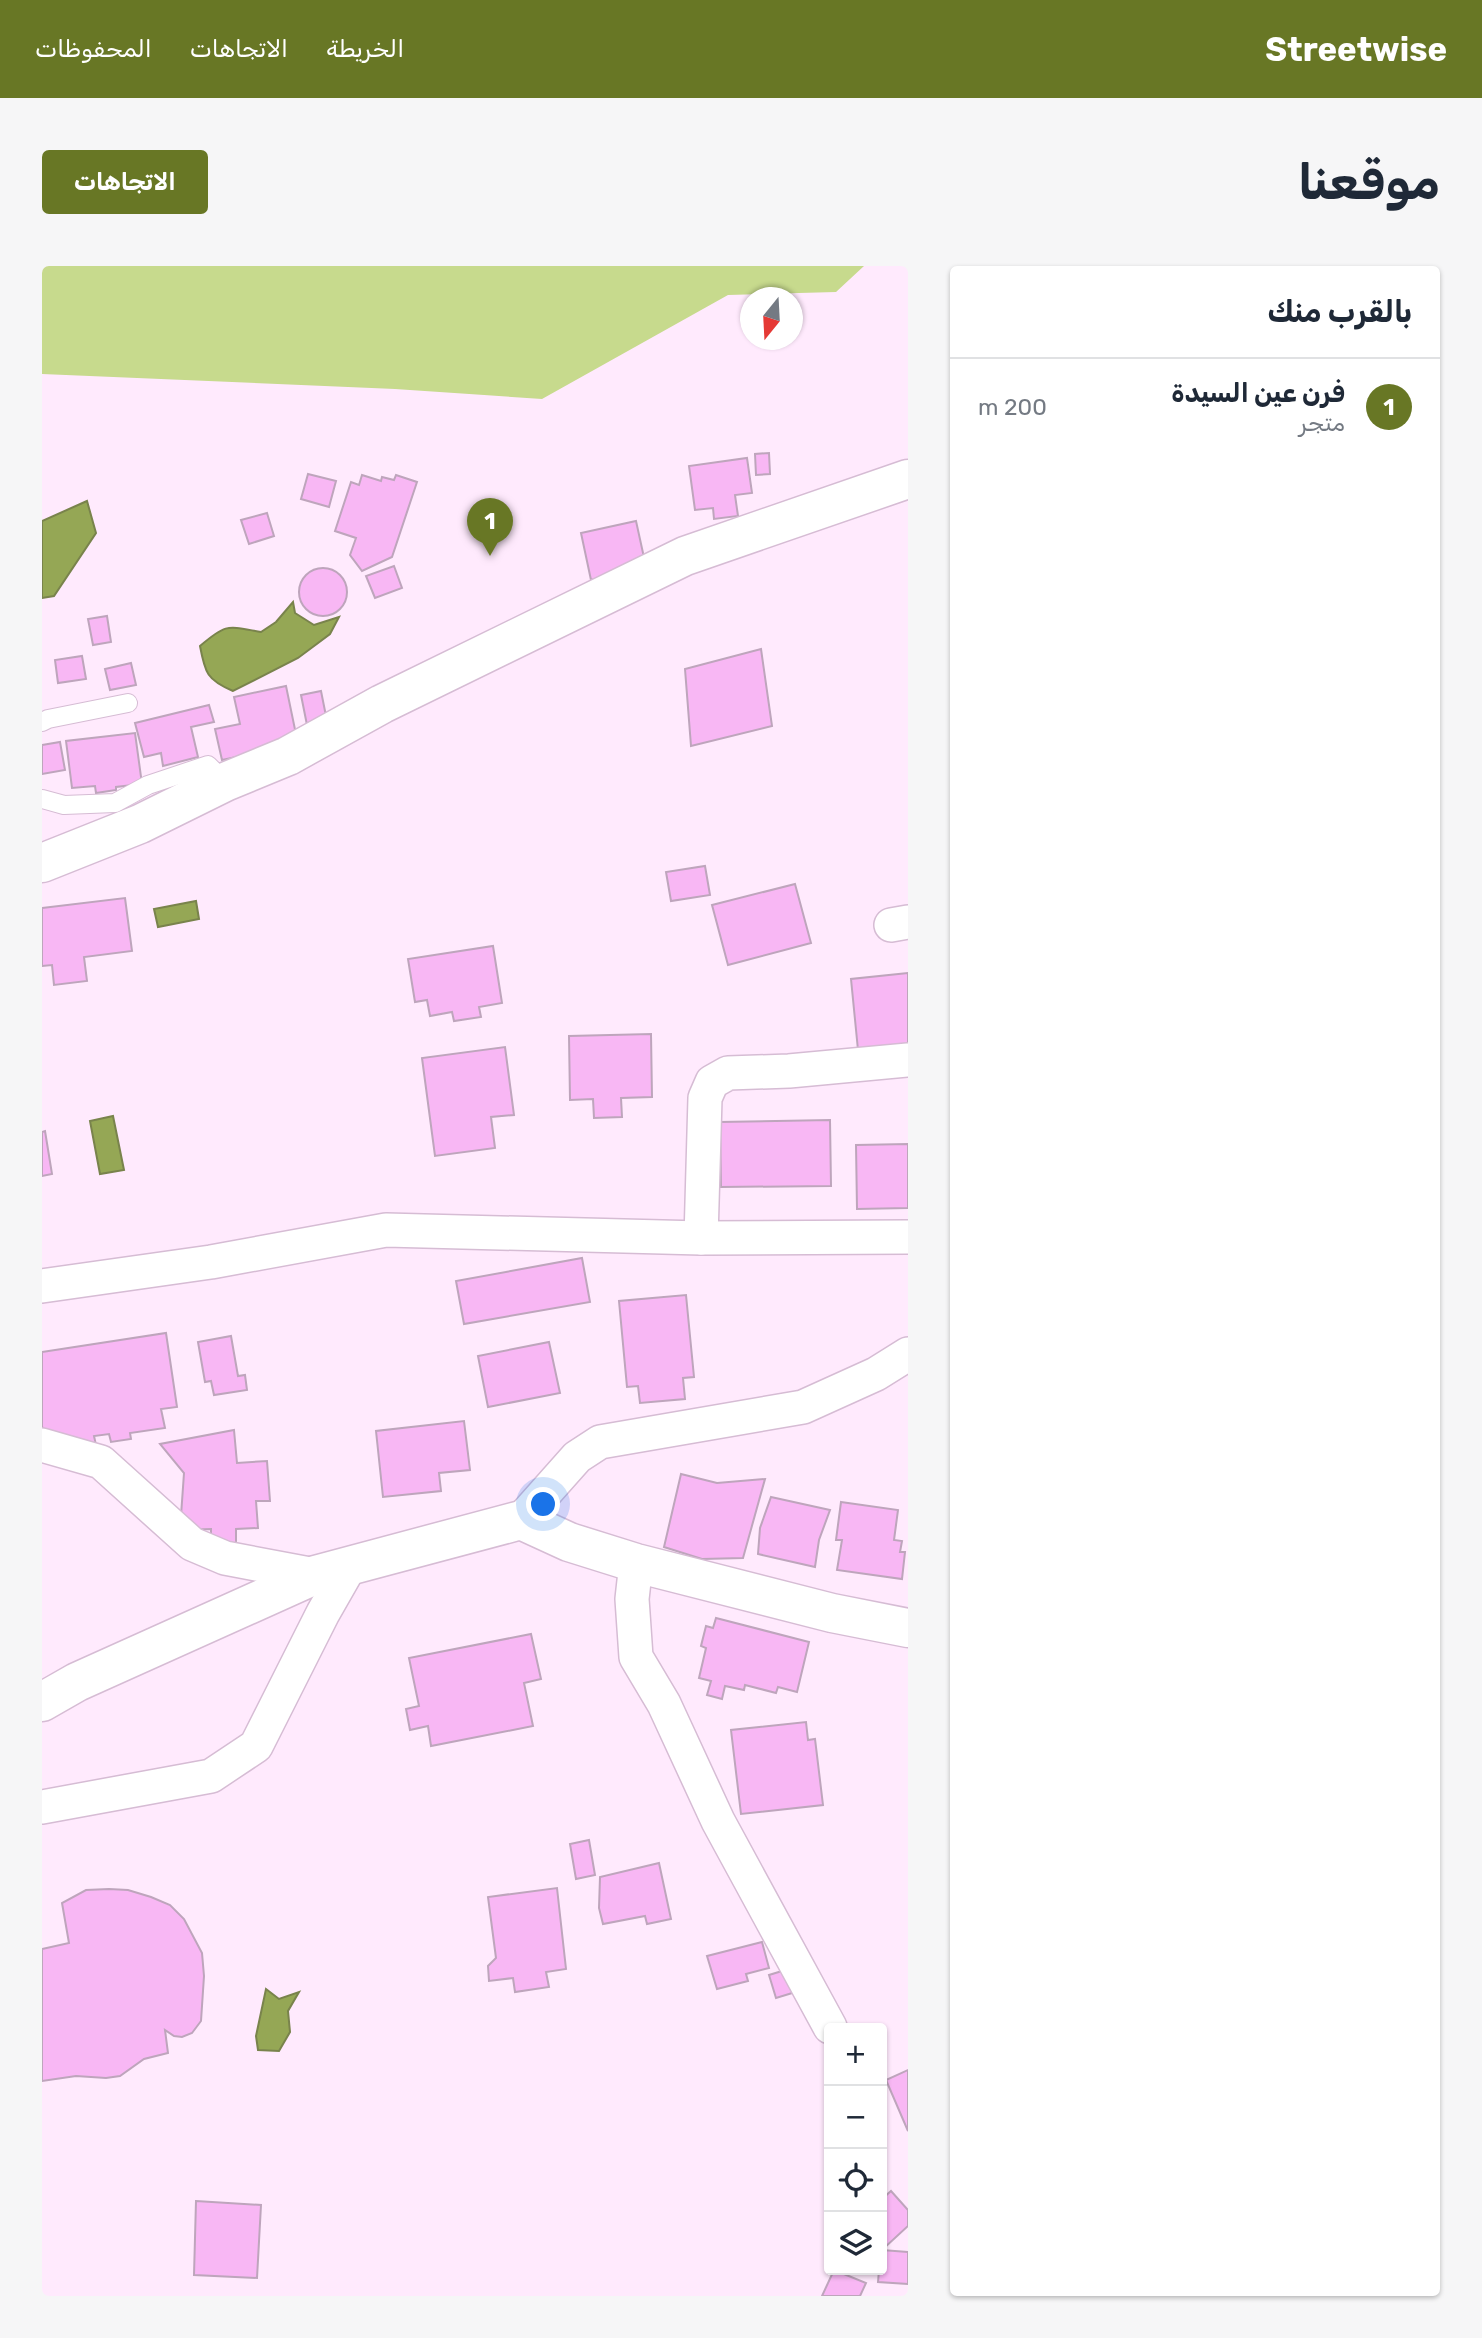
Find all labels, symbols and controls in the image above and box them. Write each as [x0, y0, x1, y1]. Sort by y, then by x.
text: Streetwise [1265, 30, 1447, 69]
text: المحفوظات [35, 35, 152, 63]
text: الاتجاهات [190, 35, 288, 63]
text: الخريطة [326, 35, 404, 63]
button: الاتجاهات [42, 150, 208, 214]
text: موقعنا [1298, 153, 1440, 211]
north arrow [740, 287, 803, 350]
text: بالقرب منك [1267, 294, 1412, 330]
text: فرن عين السيدة [1171, 378, 1345, 409]
text: 200 m [978, 393, 1047, 421]
text: 1 [1383, 393, 1395, 421]
text: متجر [1299, 409, 1345, 437]
pin: 1 [467, 498, 513, 556]
your location [526, 1487, 560, 1521]
map controls [824, 2023, 887, 2275]
button: + [824, 2023, 887, 2086]
button: − [824, 2086, 887, 2149]
button: locate [824, 2149, 887, 2212]
button: layers [824, 2212, 887, 2275]

